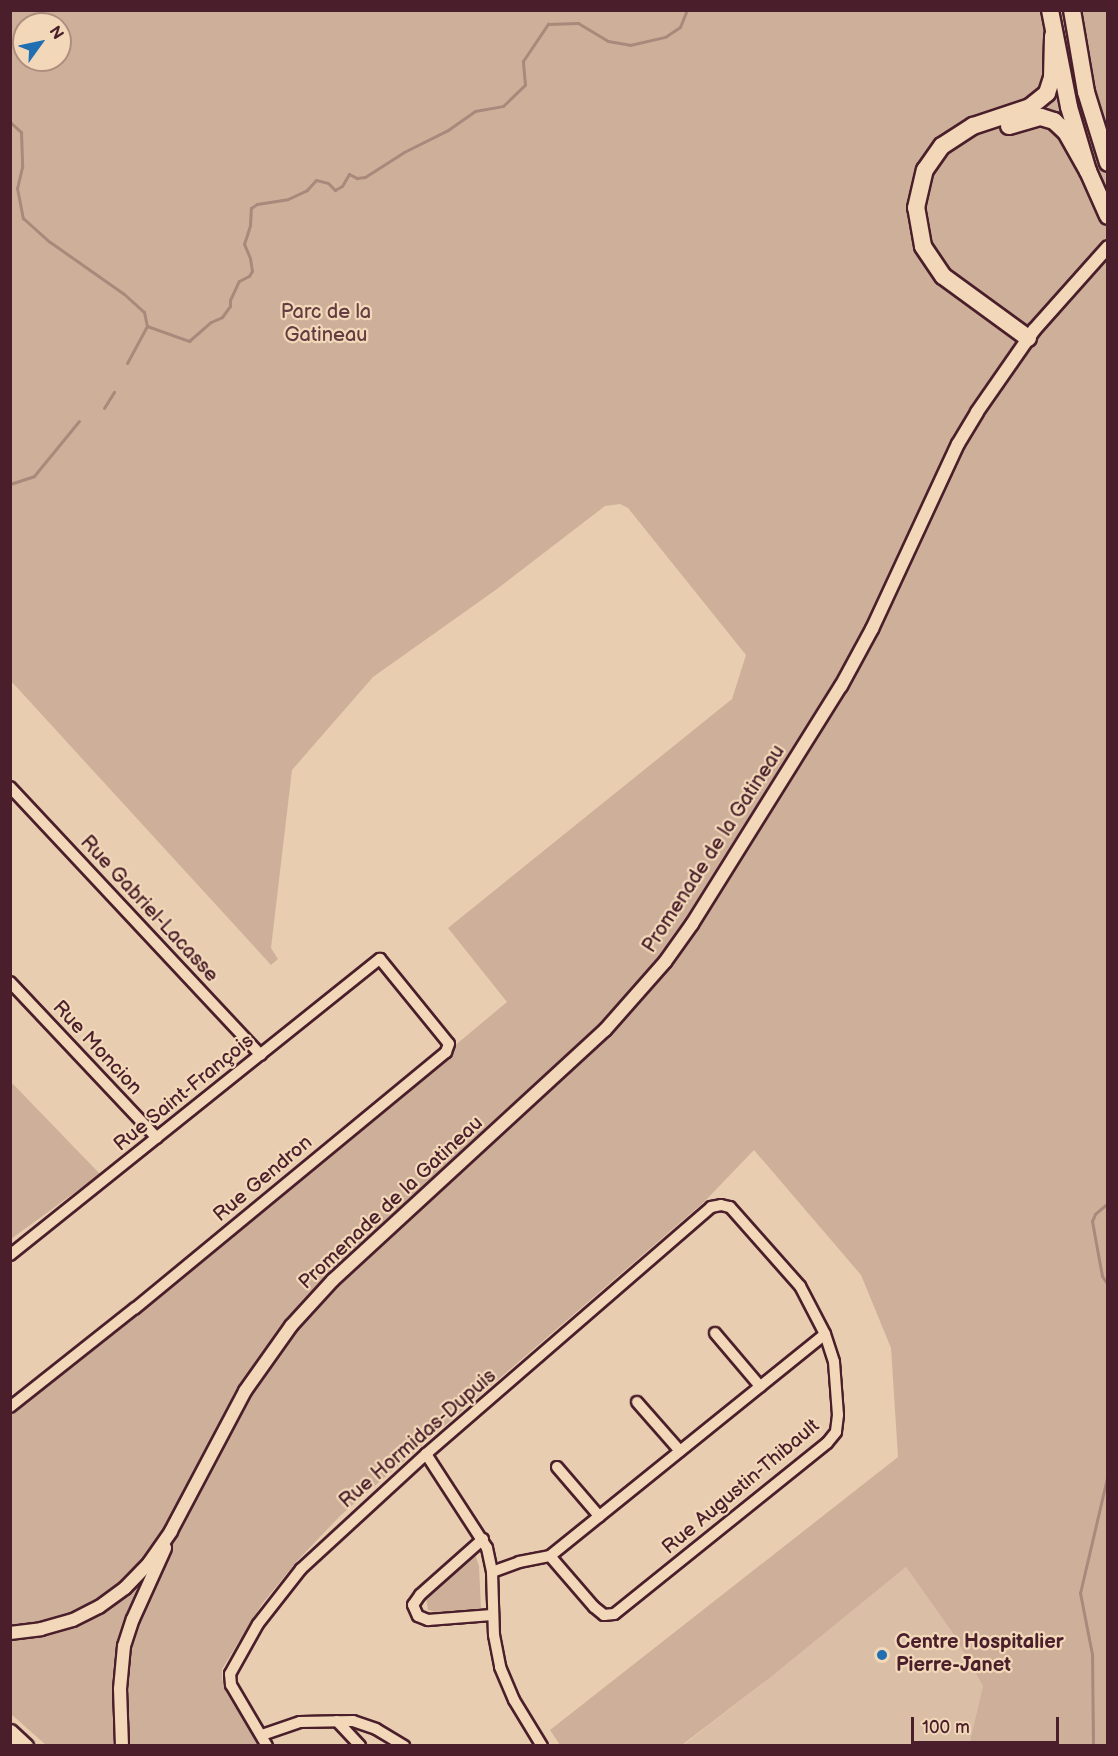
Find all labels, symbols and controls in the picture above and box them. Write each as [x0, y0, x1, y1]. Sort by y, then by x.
north arrow [12, 12, 72, 72]
text: N [45, 23, 67, 43]
park label: Parc de la Gatineau [281, 301, 371, 348]
street label: Promenade de la Gatineau [638, 741, 790, 957]
street label: Rue Gabriel-Lacasse [75, 831, 223, 987]
street label: Rue Moncion [47, 996, 147, 1100]
street label: Rue Saint-François [109, 1029, 259, 1157]
street label: Promenade de la Gatineau [294, 1111, 488, 1295]
street label: Rue Gendron [209, 1131, 317, 1227]
street label: Rue Hormidas-Dupuis [335, 1364, 501, 1514]
street label: Rue Augustin-Thibault [658, 1414, 824, 1560]
place label: Centre Hospitalier Pierre-Janet [896, 1631, 1064, 1678]
marker: Centre Hospitalier Pierre-Janet [873, 1646, 891, 1664]
scale bar [914, 1705, 1062, 1743]
text: 100 m [922, 1717, 970, 1738]

